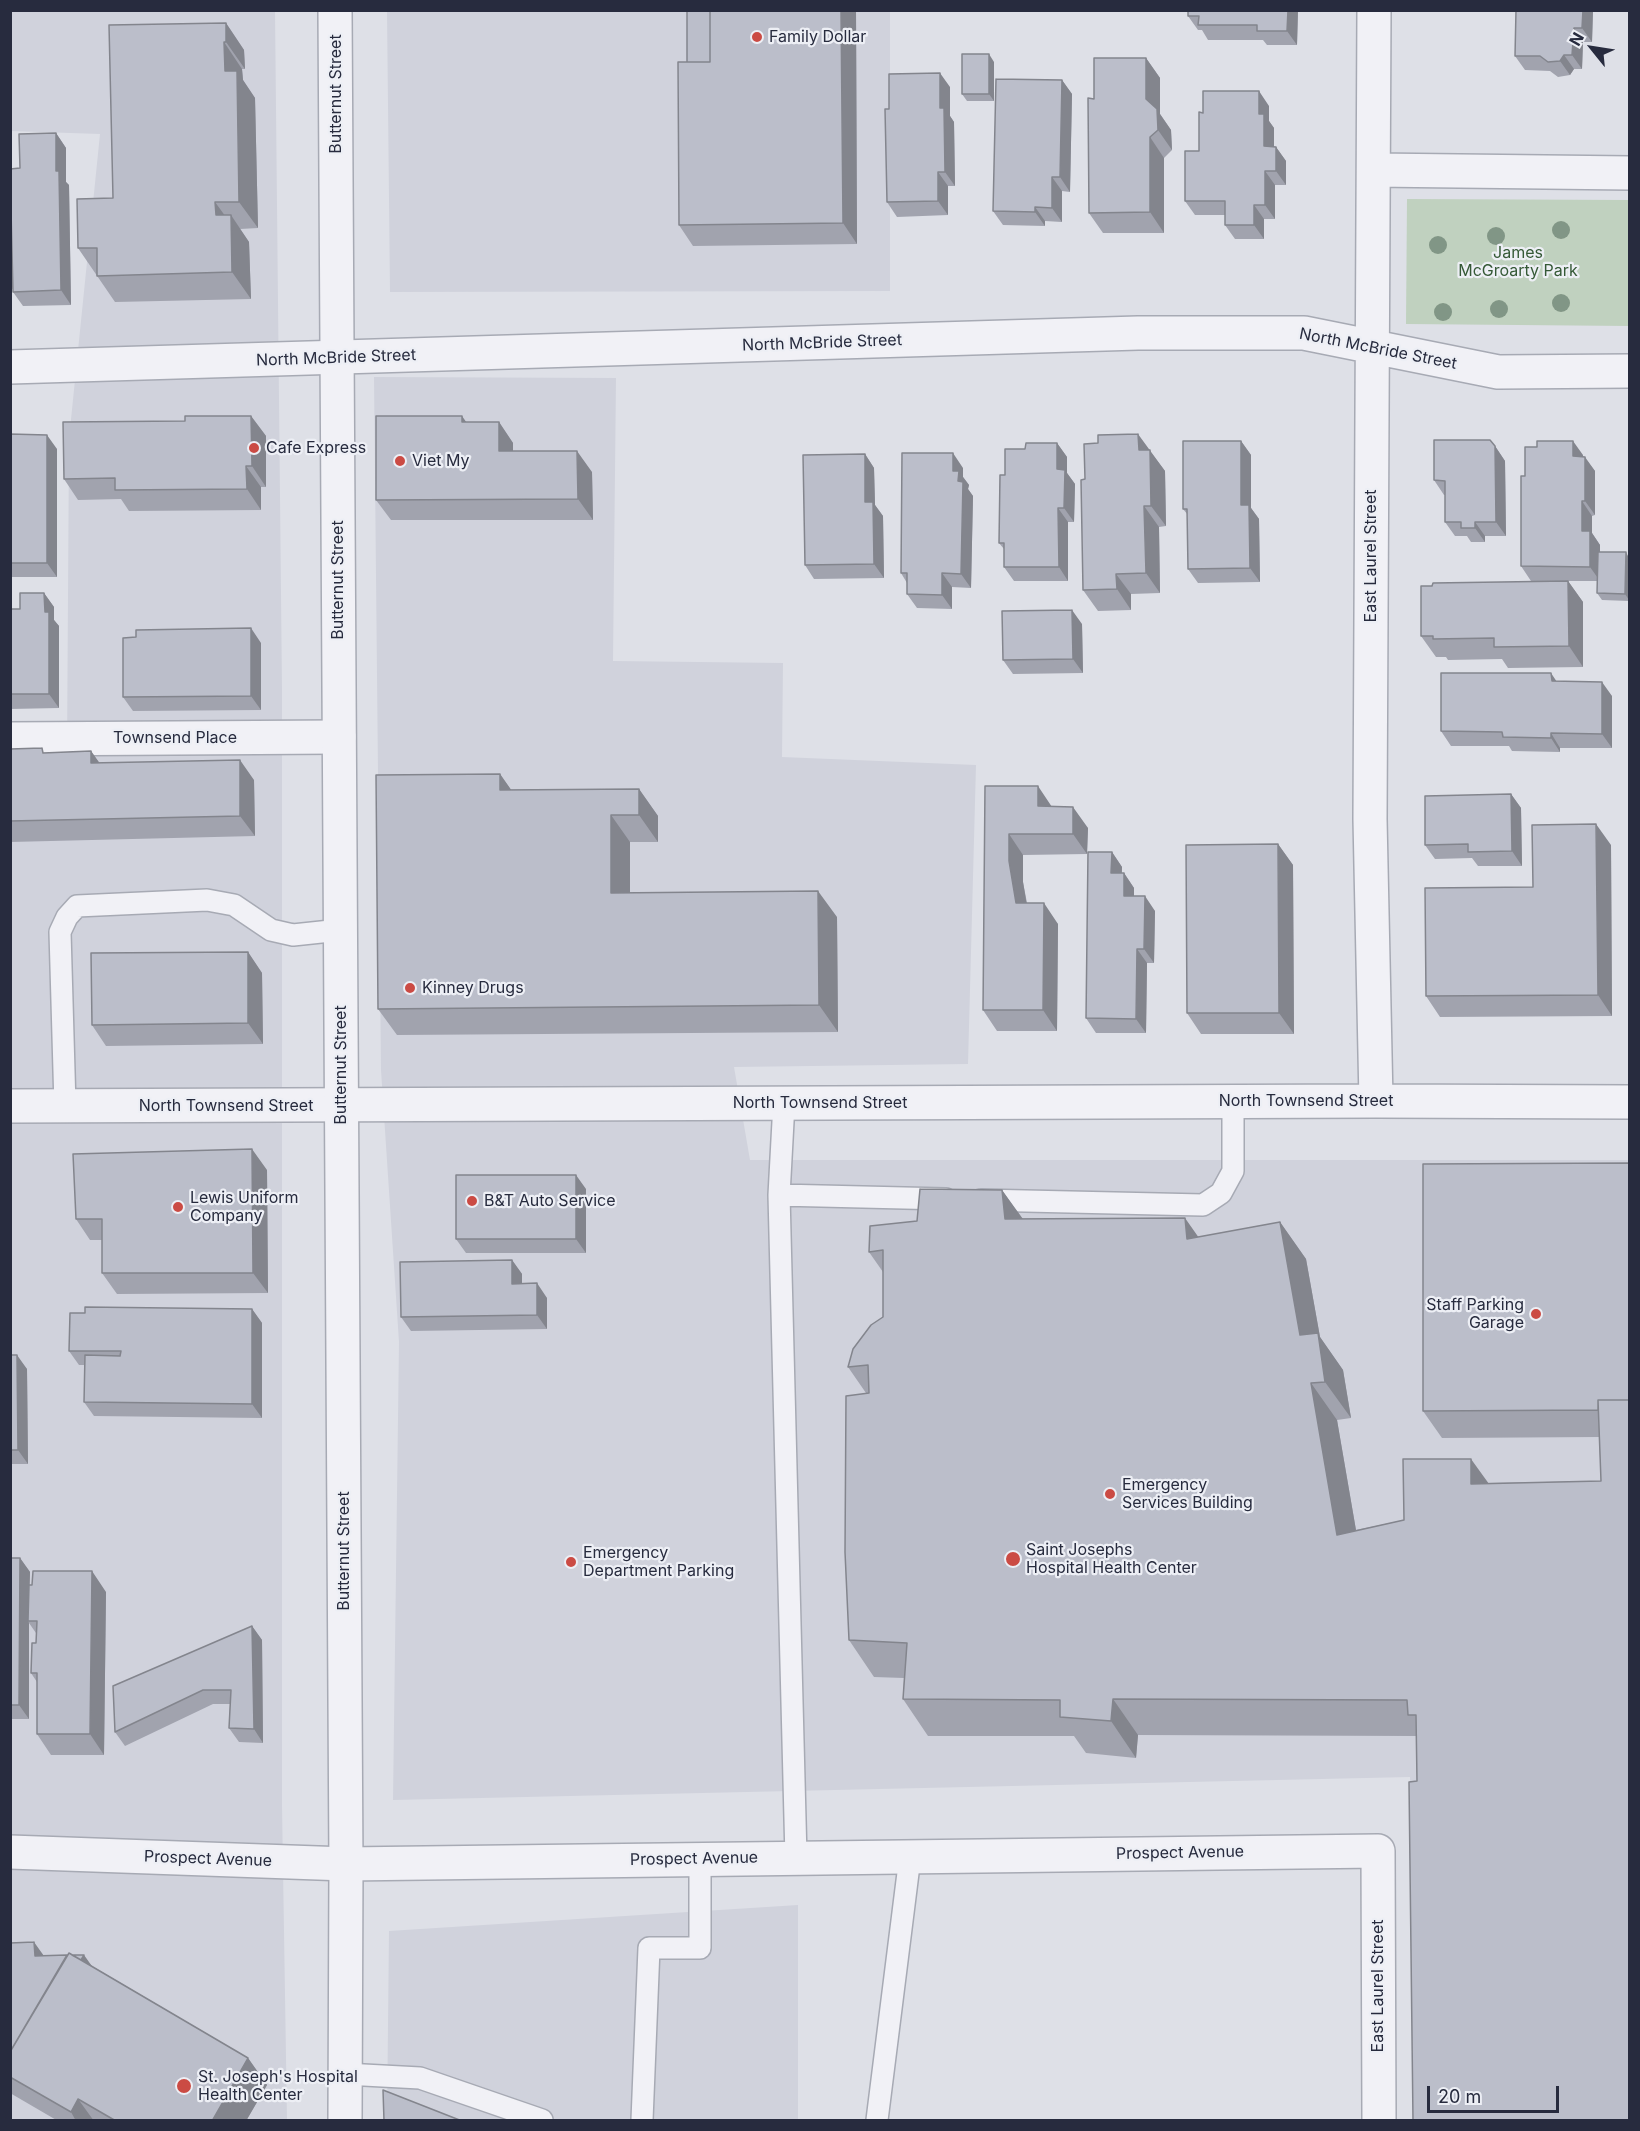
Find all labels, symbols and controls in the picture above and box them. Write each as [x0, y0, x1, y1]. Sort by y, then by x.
north arrow [1562, 18, 1622, 78]
place label: Family Dollar [769, 27, 866, 47]
text: N [1565, 29, 1588, 49]
marker: Family Dollar [750, 30, 764, 44]
street label: Butternut Street [326, 34, 346, 154]
park label: James McGroarty Park [1458, 243, 1578, 281]
street label: North McBride Street [1298, 324, 1458, 374]
street label: North McBride Street [742, 331, 902, 355]
street label: North McBride Street [256, 346, 416, 370]
place label: Cafe Express [266, 438, 366, 458]
marker: Cafe Express [247, 441, 261, 455]
place label: Viet My [412, 451, 470, 471]
marker: Viet My [393, 454, 407, 468]
street label: East Laurel Street [1361, 490, 1381, 622]
street label: Butternut Street [328, 520, 348, 640]
street label: Townsend Place [113, 728, 237, 748]
place label: Kinney Drugs [422, 978, 524, 998]
marker: Kinney Drugs [403, 981, 417, 995]
street label: Butternut Street [331, 1005, 351, 1125]
street label: North Townsend Street [1219, 1091, 1393, 1111]
street label: North Townsend Street [733, 1093, 907, 1113]
street label: North Townsend Street [139, 1096, 313, 1116]
place label: Lewis Uniform Company [190, 1188, 299, 1226]
place label: B&T Auto Service [484, 1191, 616, 1211]
marker: B&T Auto Service [465, 1194, 479, 1208]
marker: Lewis Uniform Company [171, 1200, 185, 1214]
place label: Staff Parking Garage [1426, 1295, 1524, 1333]
marker: Staff Parking Garage [1529, 1307, 1543, 1321]
place label: Emergency Services Building [1122, 1475, 1253, 1513]
marker: Emergency Services Building [1103, 1487, 1117, 1501]
street label: Butternut Street [334, 1491, 354, 1611]
place label: Saint Josephs Hospital Health Center [1026, 1540, 1197, 1578]
place label: Emergency Department Parking [583, 1543, 734, 1581]
marker: Saint Josephs Hospital Health Center [1004, 1550, 1022, 1568]
marker: Emergency Department Parking [564, 1555, 578, 1569]
street label: Prospect Avenue [1116, 1842, 1244, 1864]
street label: Prospect Avenue [144, 1847, 272, 1871]
street label: Prospect Avenue [630, 1848, 758, 1870]
street label: East Laurel Street [1368, 1920, 1388, 2052]
place label: St. Joseph's Hospital Health Center [198, 2067, 358, 2105]
scale bar [1430, 2074, 1562, 2112]
marker: St. Joseph's Hospital Health Center [175, 2077, 193, 2095]
text: 20 m [1438, 2086, 1481, 2107]

